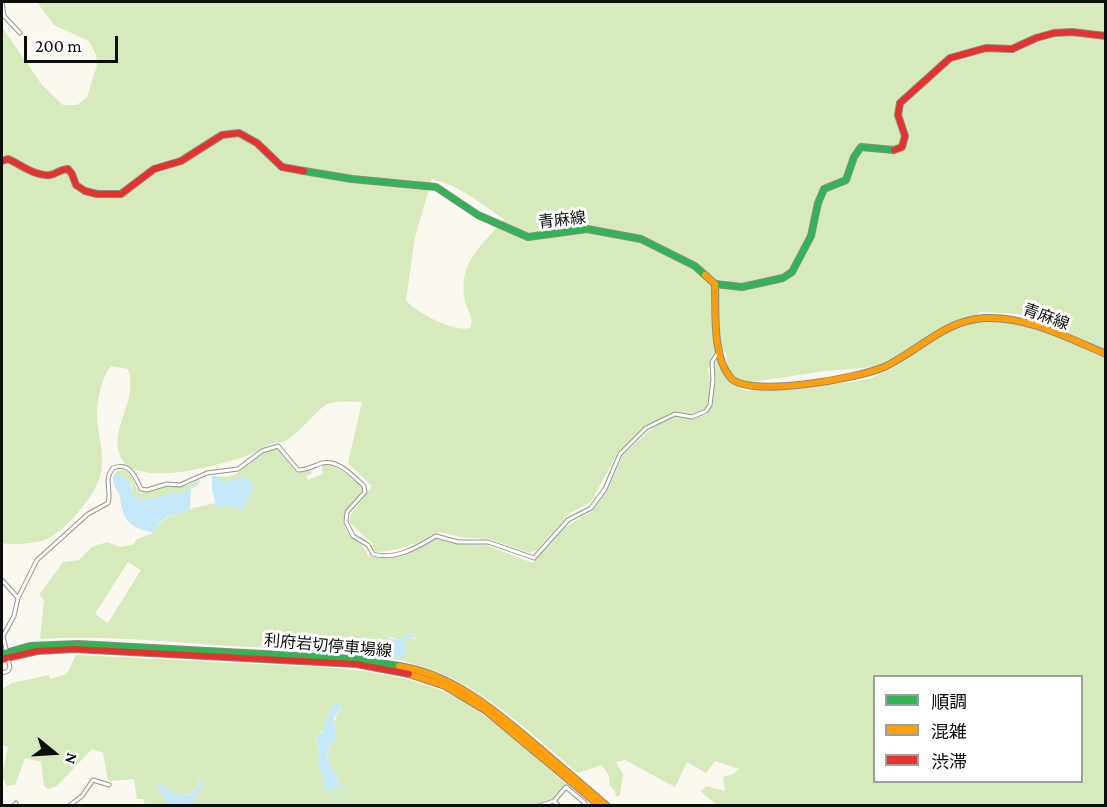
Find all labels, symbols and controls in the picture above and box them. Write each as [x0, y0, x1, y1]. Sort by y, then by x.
scale bar [27, 24, 122, 62]
text: 200 m [35, 36, 82, 56]
street label: 青麻線 [537, 208, 587, 232]
street label: 青麻線 [1020, 300, 1072, 334]
street label: 利府岩切停車場線 [263, 631, 393, 661]
legend [873, 675, 1083, 783]
text: 順調 [931, 692, 967, 712]
text: 混雑 [931, 722, 967, 742]
north arrow [24, 723, 84, 783]
text: N [62, 751, 81, 767]
text: 渋滞 [931, 752, 967, 772]

